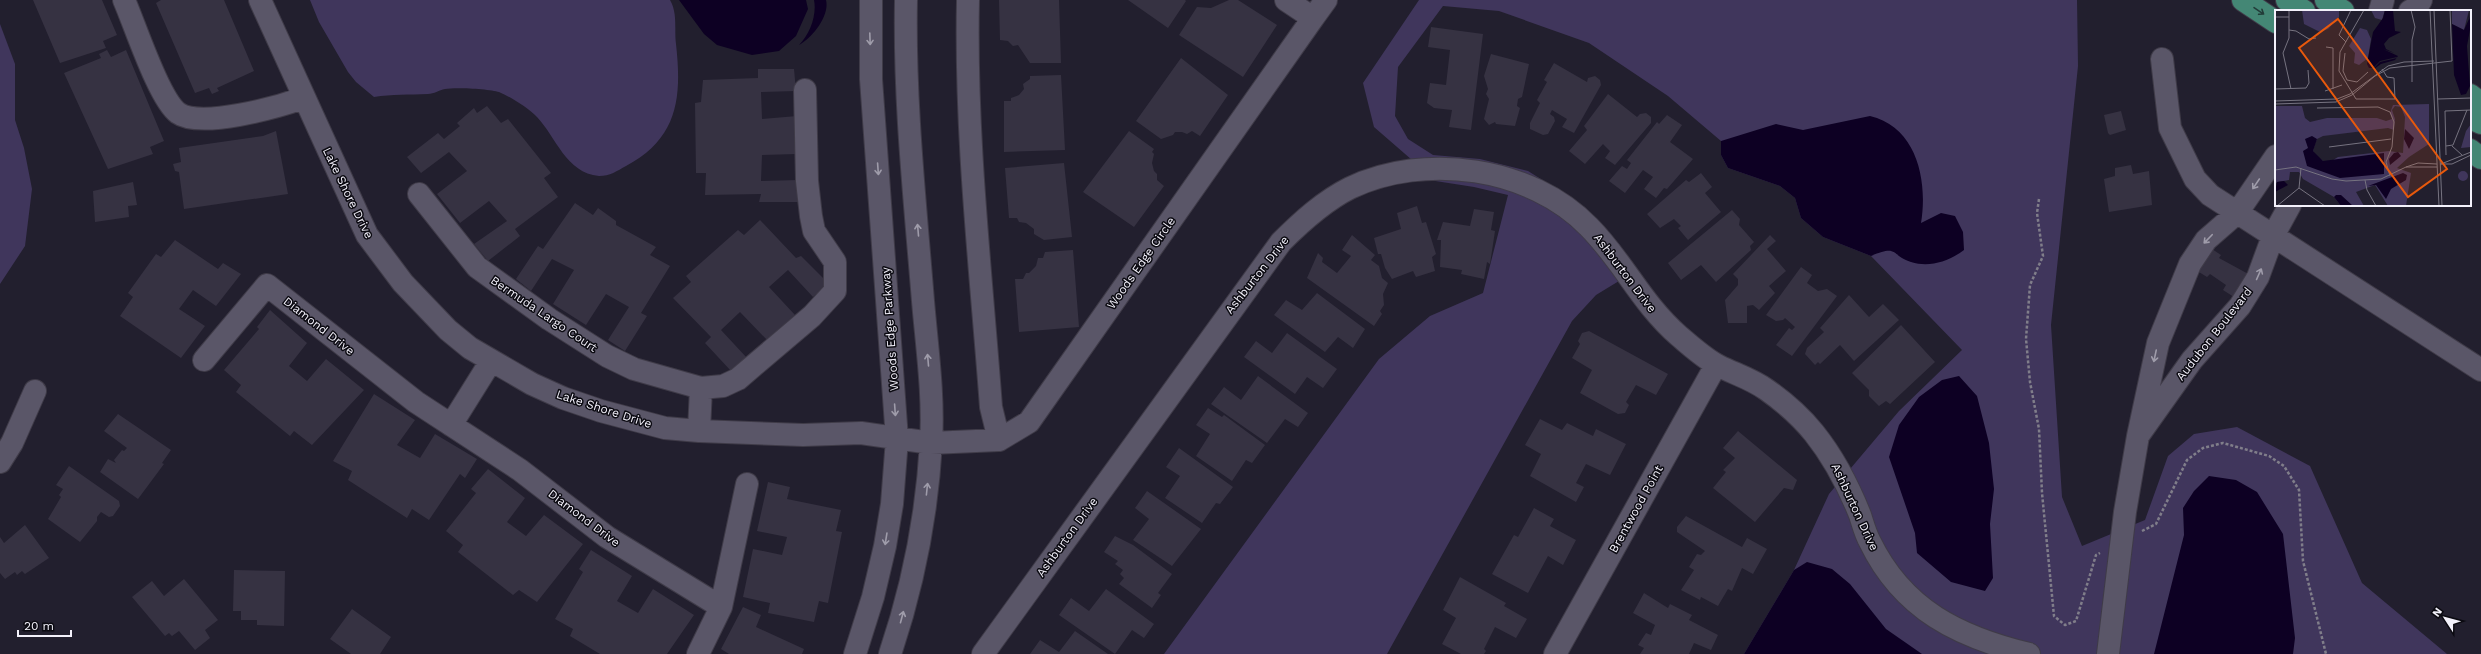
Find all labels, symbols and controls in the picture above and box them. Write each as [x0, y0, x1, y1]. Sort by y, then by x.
one-way arrow [2254, 7, 2265, 15]
inset map [2275, 10, 2471, 206]
one-way arrow [866, 32, 874, 45]
street label: Lake Shore Drive [320, 145, 376, 241]
one-way arrow [875, 162, 882, 175]
one-way arrow [2252, 178, 2260, 190]
street label: Woods Edge Circle [1104, 214, 1178, 312]
one-way arrow [914, 224, 921, 237]
street label: Ashburton Drive [1591, 231, 1659, 315]
street label: Ashburton Drive [1222, 233, 1292, 317]
one-way arrow [2203, 234, 2213, 244]
street label: Woods Edge Parkway [879, 266, 901, 391]
one-way arrow [2256, 268, 2263, 280]
street label: Bermuda Largo Court [488, 273, 600, 355]
street label: Audubon Boulevard [2173, 285, 2255, 383]
street label: Diamond Drive [281, 294, 357, 358]
one-way arrow [2151, 350, 2159, 363]
one-way arrow [924, 354, 932, 367]
street label: Lake Shore Drive [555, 387, 654, 431]
one-way arrow [891, 403, 898, 416]
street label: Ashburton Drive [1829, 461, 1881, 553]
street label: Brentwood Point [1606, 463, 1666, 555]
one-way arrow [923, 483, 930, 496]
street label: Diamond Drive [545, 486, 623, 550]
street label: Ashburton Drive [1034, 495, 1101, 579]
one-way arrow [882, 533, 890, 546]
north arrow [2425, 598, 2465, 638]
text: N [2430, 605, 2445, 620]
one-way arrow [899, 611, 906, 624]
scale bar [18, 612, 71, 638]
text: 20 m [24, 619, 54, 633]

